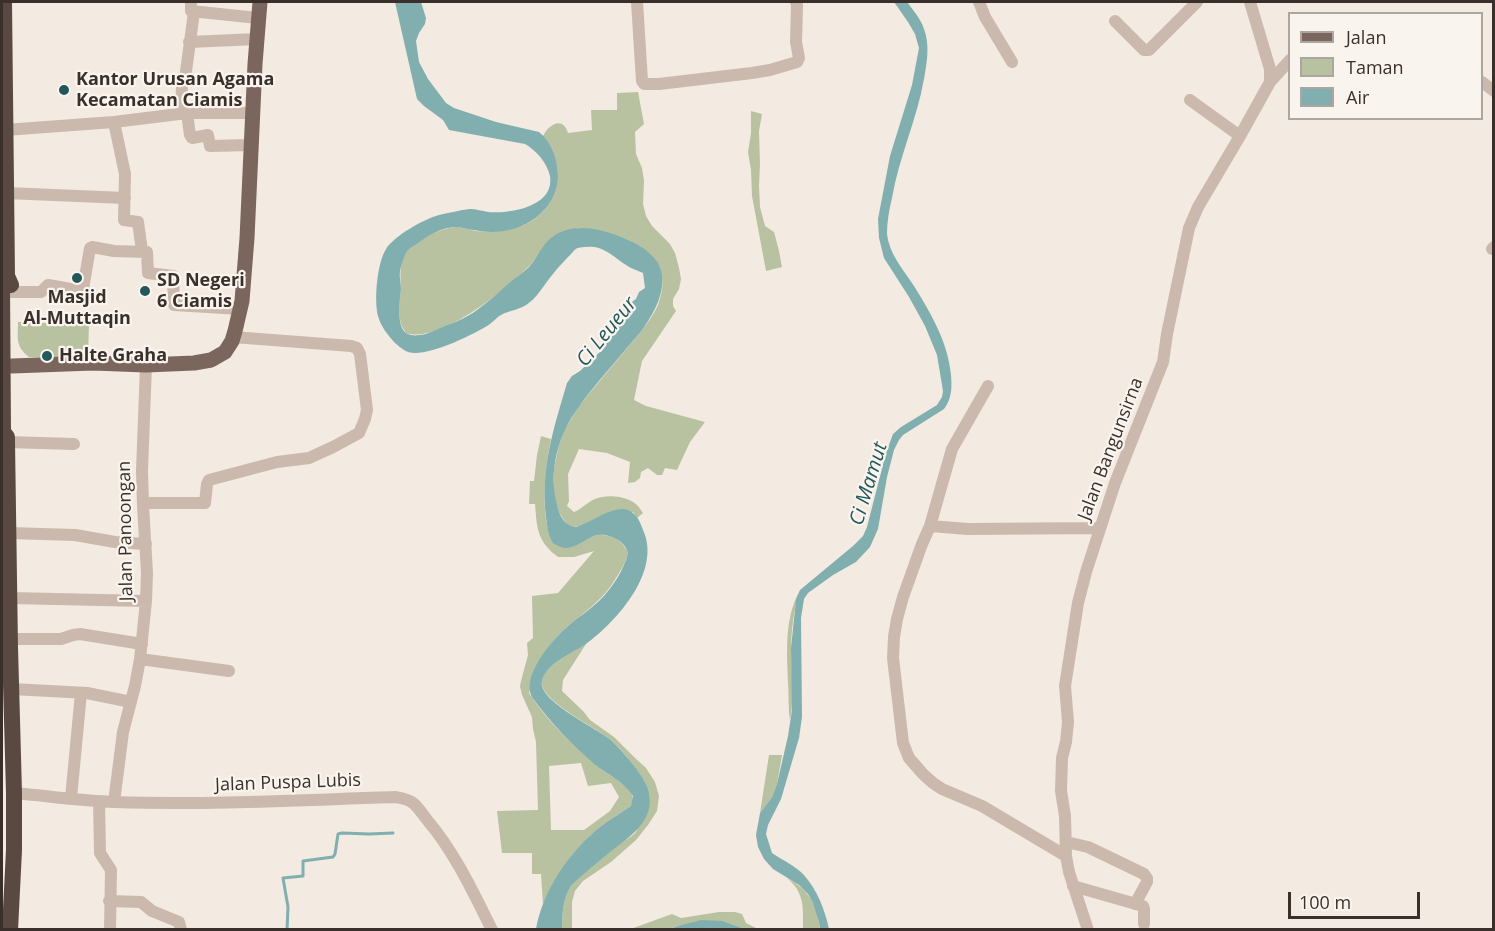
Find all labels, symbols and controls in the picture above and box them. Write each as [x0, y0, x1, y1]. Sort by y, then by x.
legend [1288, 12, 1483, 120]
text: Jalan [1346, 25, 1386, 49]
text: Taman [1346, 55, 1404, 79]
place label: Kantor Urusan Agama Kecamatan Ciamis [76, 69, 274, 112]
marker: Kantor Urusan Agama Kecamatan Ciamis [57, 83, 71, 97]
text: Air [1346, 85, 1369, 109]
place label: SD Negeri 6 Ciamis [157, 270, 245, 312]
marker: Masjid Al-Muttaqin [70, 271, 84, 285]
marker: SD Negeri 6 Ciamis [138, 284, 152, 298]
place label: Masjid Al-Muttaqin [23, 287, 131, 330]
water label: Ci Leueur [572, 292, 642, 372]
place label: Halte Graha [59, 345, 167, 367]
marker: Halte Graha [40, 349, 54, 363]
street label: Jalan Bangunsirna [1074, 375, 1148, 523]
water label: Ci Mamut [845, 440, 893, 528]
street label: Jalan Panoongan [114, 461, 138, 601]
street label: Jalan Puspa Lubis [215, 770, 361, 796]
scale bar [1291, 880, 1423, 918]
text: 100 m [1299, 890, 1351, 914]

